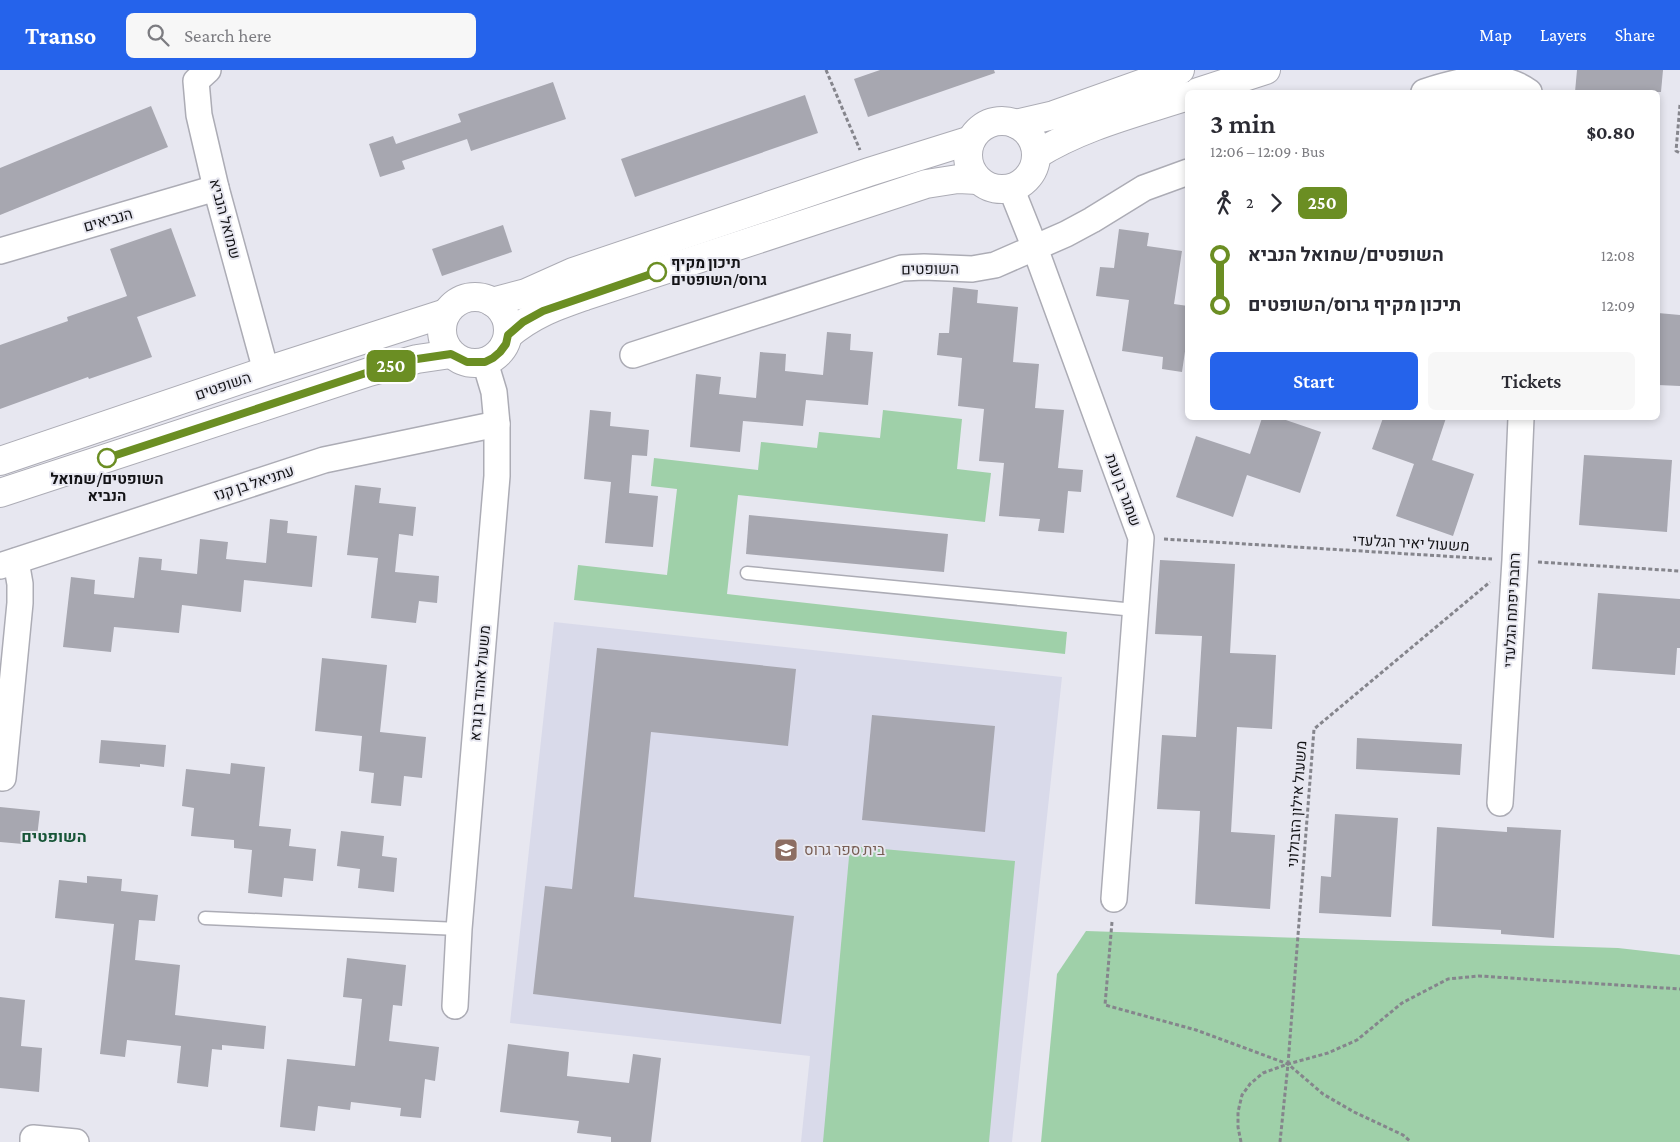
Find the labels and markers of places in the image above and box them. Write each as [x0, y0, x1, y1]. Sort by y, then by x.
place label: תיכון מקיף גרוס/השופטים [671, 255, 767, 288]
marker: תיכון מקיף גרוס/השופטים [647, 262, 667, 282]
marker: השופטים/שמואל הנביא [97, 448, 117, 468]
place label: השופטים/שמואל הנביא [50, 471, 164, 504]
school or university icon: בית ספר גרוס [773, 837, 799, 863]
place label: בית ספר גרוס [804, 842, 885, 858]

